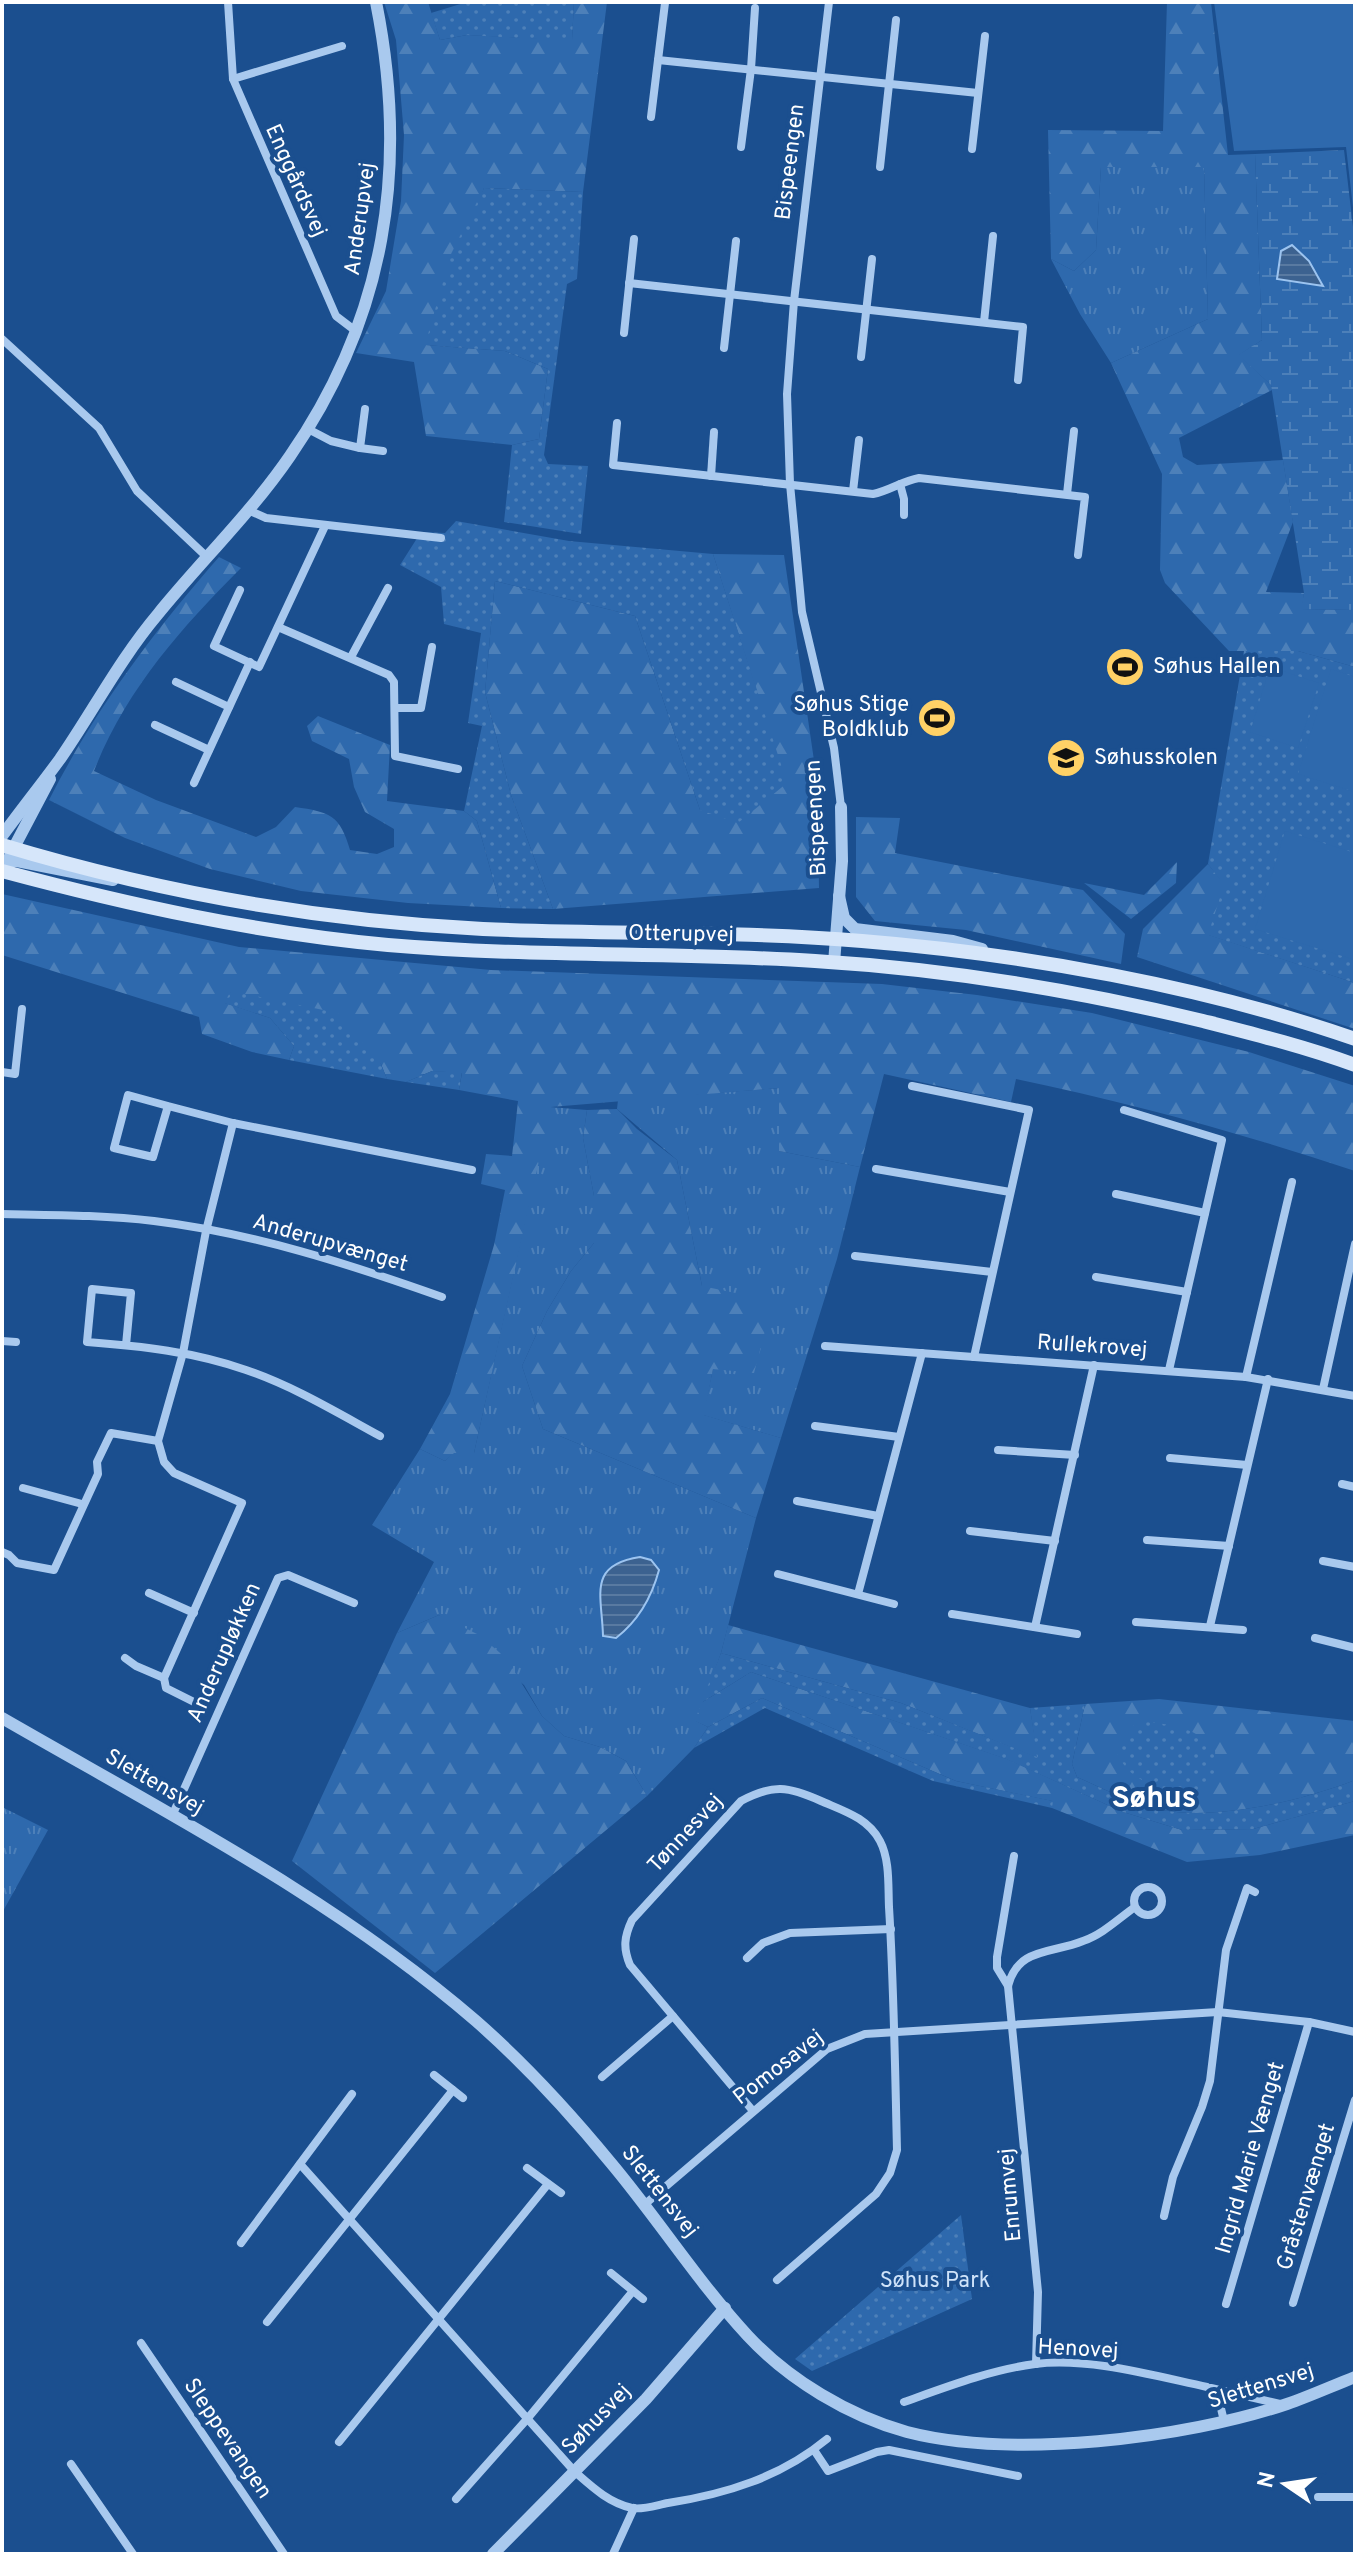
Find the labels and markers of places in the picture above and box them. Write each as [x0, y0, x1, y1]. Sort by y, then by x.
sports icon: Søhus Hallen [1104, 646, 1146, 688]
place label: Søhus Hallen [1153, 654, 1281, 681]
place label: Søhus Stige Boldklub [793, 692, 909, 744]
sports icon: Søhus Stige Boldklub [916, 697, 958, 739]
school or university icon: Søhusskolen [1045, 737, 1087, 779]
place label: Søhusskolen [1094, 745, 1218, 772]

